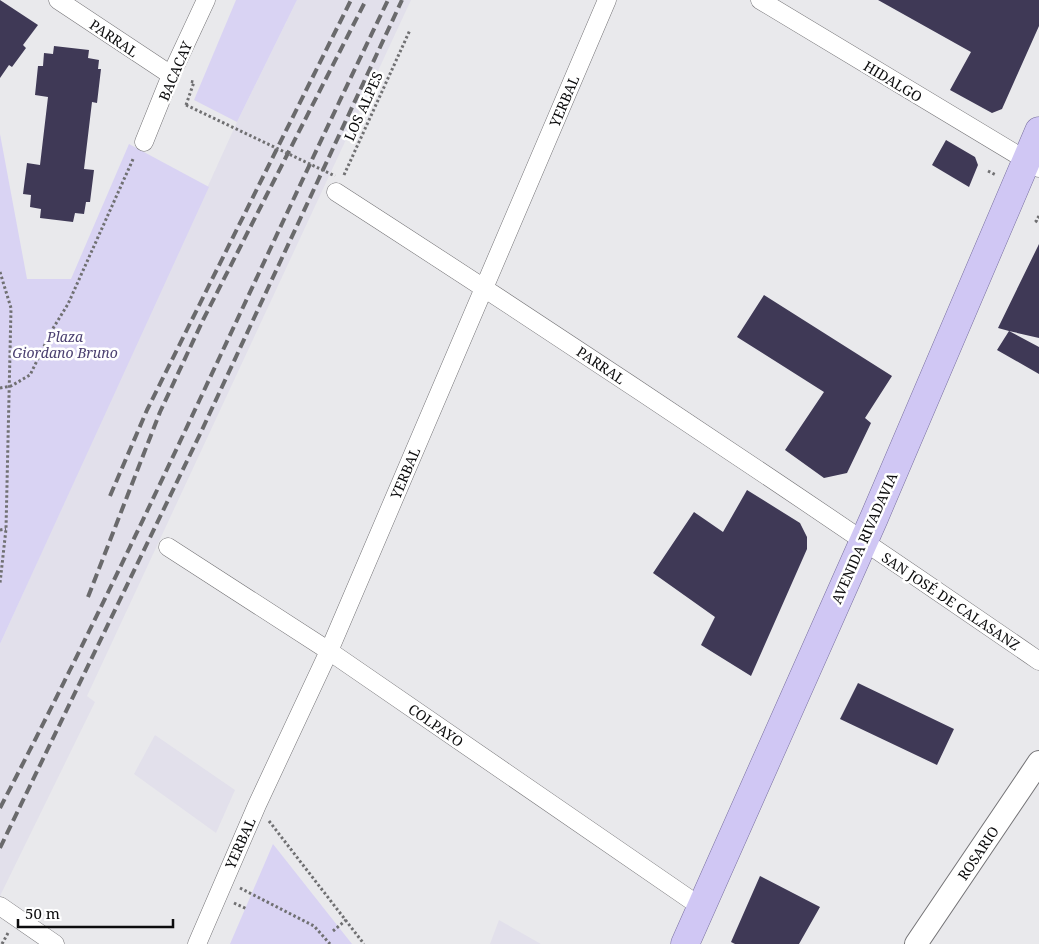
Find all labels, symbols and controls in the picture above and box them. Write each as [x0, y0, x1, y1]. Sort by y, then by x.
street label: PARRAL [86, 15, 142, 61]
street label: BACACAY [154, 38, 196, 104]
street label: HIDALGO [860, 56, 926, 106]
street label: LOS ALPES [339, 68, 387, 144]
street label: YERBAL [544, 72, 583, 131]
park label: Plaza Giordano Bruno [12, 327, 118, 362]
street label: PARRAL [573, 342, 629, 388]
street label: YERBAL [385, 444, 424, 503]
street label: AVENIDA RIVADAVIA [826, 469, 902, 607]
street label: SAN JOSÉ DE CALASANZ [878, 548, 1024, 654]
street label: COLPAYO [405, 699, 467, 751]
street label: YERBAL [220, 814, 260, 873]
street label: ROSARIO [953, 822, 1003, 884]
scale bar [18, 896, 172, 928]
text: 50 m [25, 903, 60, 923]

